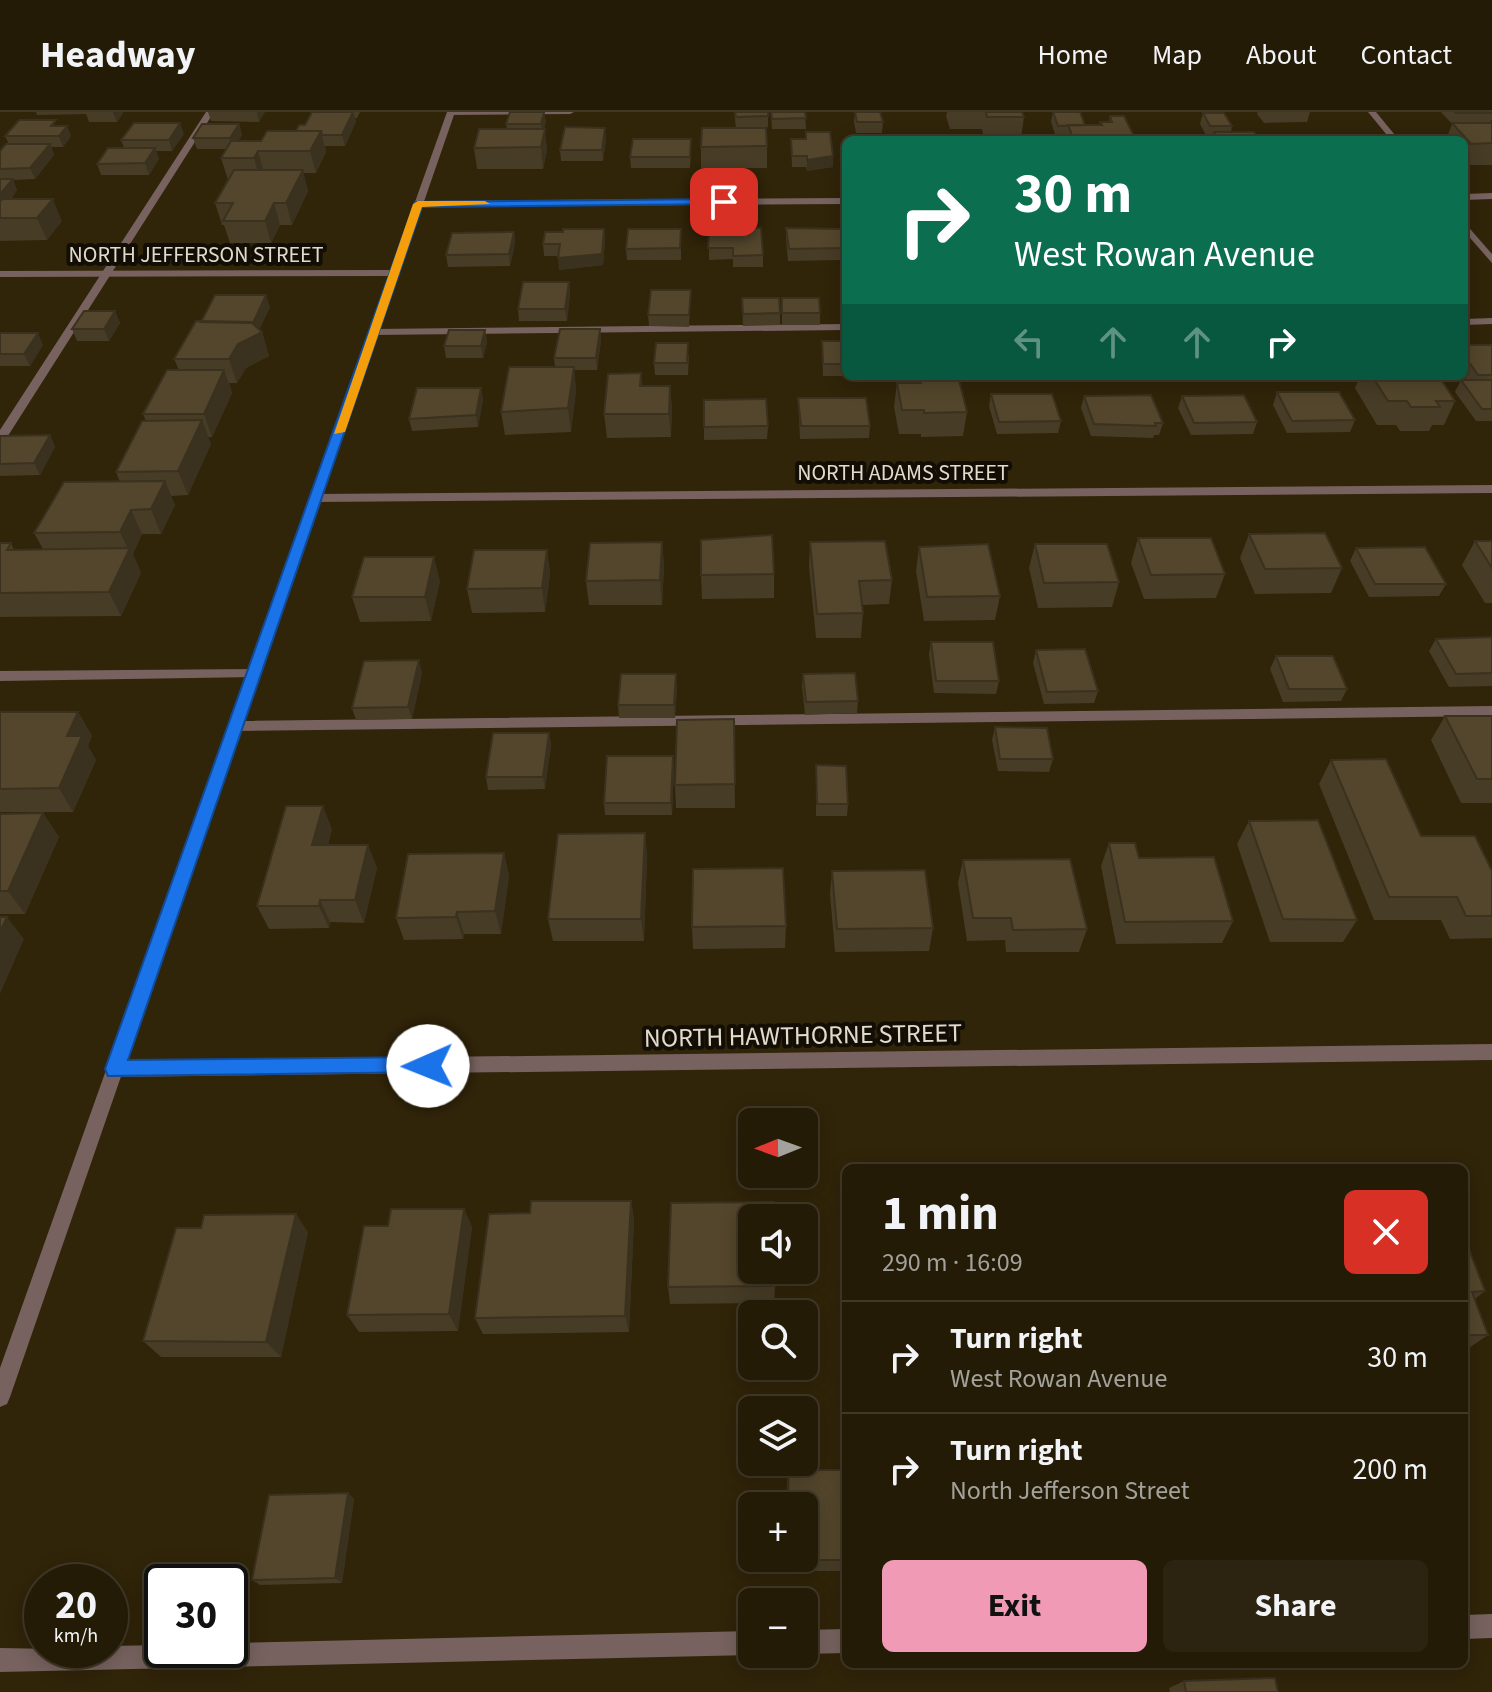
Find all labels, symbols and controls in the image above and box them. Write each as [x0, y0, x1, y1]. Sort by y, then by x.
text: Headway [40, 28, 196, 82]
text: Home [1037, 35, 1108, 75]
text: Map [1152, 35, 1202, 75]
text: About [1246, 35, 1317, 75]
text: Contact [1361, 35, 1452, 75]
text: 30 m [1014, 155, 1132, 234]
pin [690, 168, 758, 236]
icon: right [882, 168, 986, 272]
icon: arrive [702, 180, 746, 224]
text: West Rowan Avenue [1014, 229, 1315, 280]
street label: NORTH JEFFERSON STREET [69, 239, 324, 271]
icon: left [1007, 320, 1051, 364]
icon: ahead [1091, 320, 1135, 364]
icon: ahead [1175, 320, 1219, 364]
icon: right [1259, 320, 1303, 364]
street label: NORTH ADAMS STREET [797, 457, 1009, 489]
street label: NORTH HAWTHORNE STREET [644, 1014, 962, 1057]
position arrow [386, 1024, 470, 1108]
north arrow [738, 1108, 818, 1188]
map controls [738, 1108, 818, 1668]
text: 1 min [882, 1180, 999, 1248]
button: close [1344, 1190, 1428, 1274]
button: sound [738, 1204, 818, 1284]
text: 290 m · 16:09 [882, 1244, 1023, 1281]
button: search [738, 1300, 818, 1380]
text: Turn right [950, 1317, 1082, 1360]
icon: right [882, 1335, 926, 1379]
text: 30 m [1367, 1336, 1428, 1379]
text: West Rowan Avenue [950, 1360, 1167, 1397]
button: layers [738, 1396, 818, 1476]
text: Turn right [950, 1429, 1082, 1472]
icon: right [882, 1447, 926, 1491]
text: 200 m [1352, 1448, 1428, 1491]
text: North Jefferson Street [950, 1472, 1189, 1509]
button: + [738, 1492, 818, 1572]
button: Exit [882, 1560, 1147, 1652]
button: Share [1163, 1560, 1428, 1652]
speed limit sign: 30 [144, 1564, 248, 1668]
text: 20 [55, 1577, 97, 1634]
button: − [738, 1588, 818, 1668]
text: km/h [54, 1622, 98, 1650]

